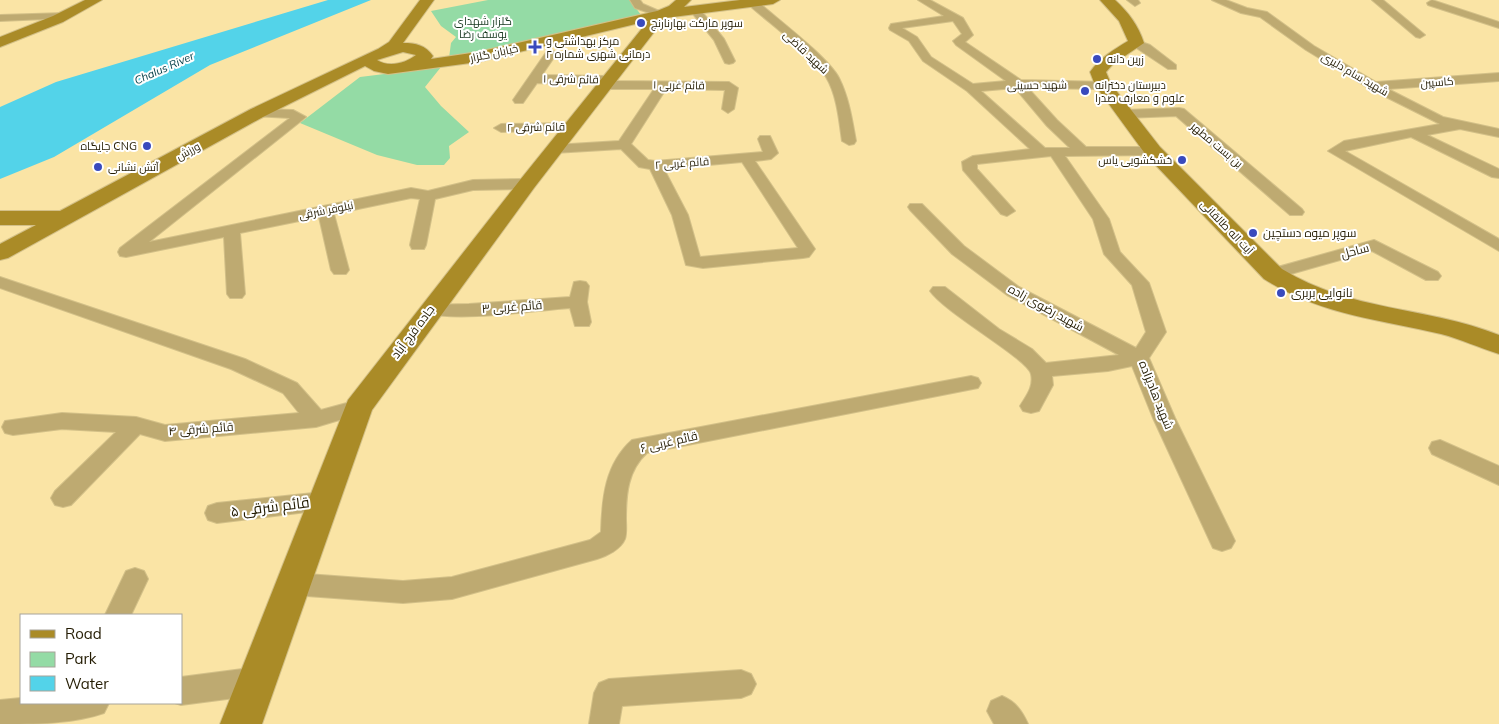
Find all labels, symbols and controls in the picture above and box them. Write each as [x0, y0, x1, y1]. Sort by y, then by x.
park label: گلزار شهدای یوسف رضا [454, 14, 512, 41]
place label: سوپر مارکت بهارنارنج [651, 16, 743, 31]
marker: سوپر مارکت بهارنارنج [635, 17, 647, 29]
street label: شهید قاضی [780, 27, 832, 77]
place label: مرکز بهداشتی و درمانی شهری شماره ۲ [546, 34, 650, 61]
marker: مرکز بهداشتی و درمانی شهری شماره ۲ [528, 40, 542, 54]
street label: خیابان گلزار [468, 41, 519, 65]
water label: Chalus River [132, 48, 197, 87]
street label: شهید سام دلیری [1318, 49, 1391, 100]
place label: زرین دانه [1107, 52, 1144, 66]
marker: زرین دانه [1091, 53, 1103, 65]
street label: قائم شرقی ۱ [543, 72, 599, 87]
street label: کاسپين [1420, 74, 1454, 90]
street label: شهید حسینی [1007, 77, 1067, 93]
street label: قائم غربی ۱ [653, 78, 705, 93]
place label: دبیرستان دخترانه علوم و معارف صدرا [1095, 78, 1185, 106]
marker: دبیرستان دخترانه علوم و معارف صدرا [1079, 85, 1091, 97]
street label: قائم شرقی ۲ [507, 119, 565, 136]
street label: بن بست مطهر [1187, 119, 1246, 171]
place label: جایگاه CNG [81, 139, 137, 153]
street label: ورزش [174, 139, 202, 163]
marker: جایگاه CNG [141, 140, 153, 152]
place label: خشکشویی یاس [1098, 153, 1172, 167]
street label: قائم غربی ۲ [655, 154, 710, 173]
marker: خشکشویی یاس [1176, 154, 1188, 166]
place label: آتش نشانی [108, 160, 159, 174]
marker: آتش نشانی [92, 161, 104, 173]
street label: آیت اله طالقانی [1198, 197, 1256, 257]
street label: نیلوفر شرقی [298, 198, 354, 222]
place label: سوپر میوه دستچین [1263, 225, 1357, 242]
marker: سوپر میوه دستچین [1247, 227, 1259, 239]
street label: ساحل [1339, 240, 1371, 261]
street label: شهید رضوی زاده [1006, 281, 1087, 335]
place label: نانوایی بربری [1291, 285, 1352, 300]
marker: نانوایی بربری [1275, 287, 1287, 299]
street label: قائم غربی ۳ [481, 297, 543, 317]
street label: جاده فرج آباد [388, 302, 438, 362]
street label: شهید هادیزاده [1136, 358, 1177, 431]
street label: قائم شرقی ۴ [168, 419, 234, 439]
street label: قائم غربی ۶ [639, 428, 699, 456]
street label: قائم شرقی ۵ [229, 492, 311, 522]
legend [20, 614, 182, 704]
text: Road [65, 624, 102, 643]
text: Park [65, 649, 97, 668]
text: Water [65, 674, 109, 693]

